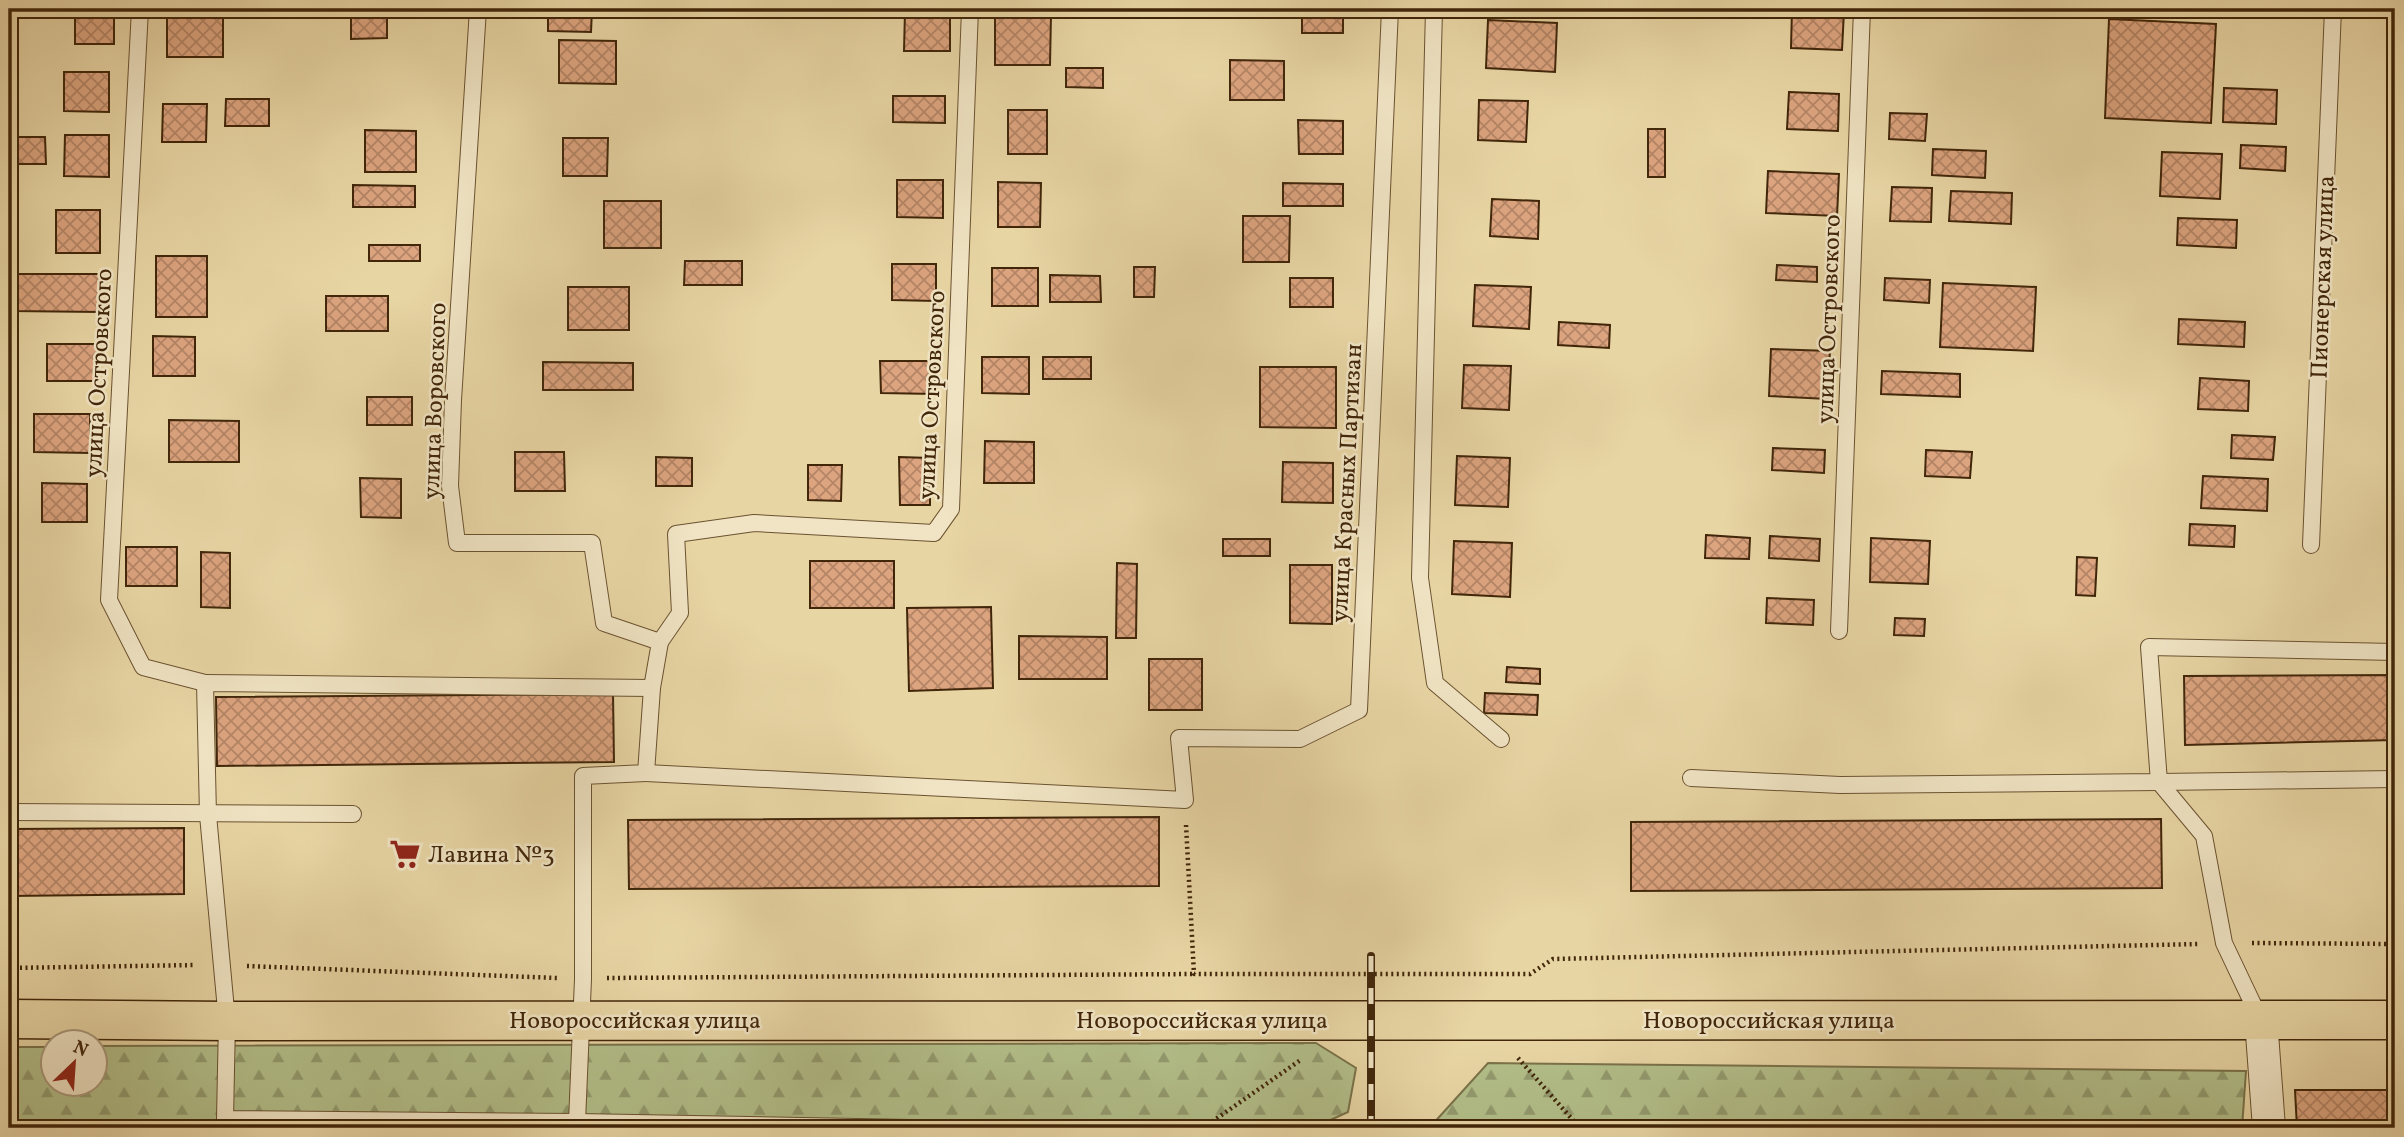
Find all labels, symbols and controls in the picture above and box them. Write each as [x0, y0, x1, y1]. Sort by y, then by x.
street label: Пионерская улица [2303, 175, 2345, 380]
street label: улица Островского [1809, 214, 1851, 424]
street label: улица Островского [78, 268, 122, 479]
street label: улица Островского [911, 290, 955, 501]
street label: улица Воровского [416, 302, 456, 500]
street label: улица Красных Партизан [1324, 343, 1372, 624]
supermarket icon: Лавина №3 [388, 837, 422, 871]
place label: Лавина №3 [428, 839, 555, 873]
street label: Новороссийская улица [509, 1005, 761, 1039]
street label: Новороссийская улица [1076, 1005, 1328, 1039]
street label: Новороссийская улица [1643, 1005, 1895, 1039]
north arrow [38, 1028, 108, 1098]
text: N [69, 1035, 92, 1064]

